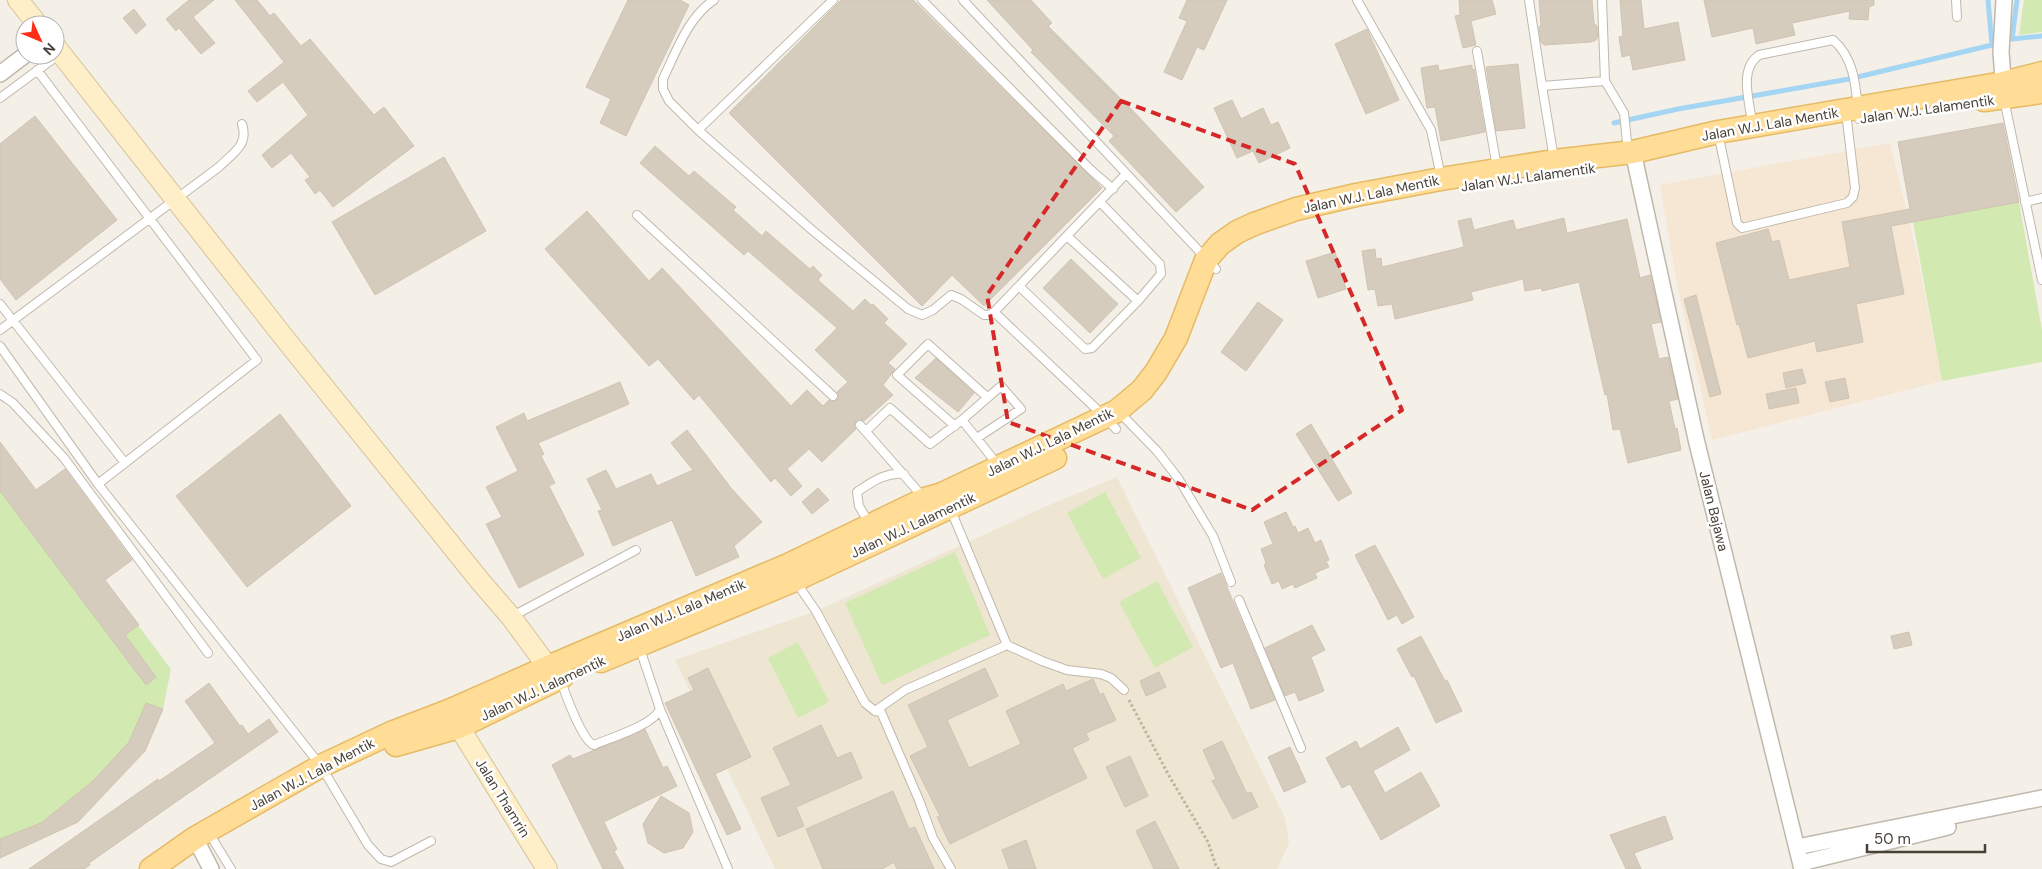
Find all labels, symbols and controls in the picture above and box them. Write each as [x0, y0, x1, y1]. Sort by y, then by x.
north arrow [15, 15, 65, 65]
text: N [39, 39, 59, 59]
street label: Jalan W.J. Lalamentik [1859, 91, 1995, 127]
street label: Jalan W.J. Lala Mentik [1700, 103, 1840, 145]
street label: Jalan W.J. Lalamentik [1460, 159, 1596, 195]
street label: Jalan W.J. Lala Mentik [1301, 171, 1441, 217]
street label: Jalan W.J. Lala Mentik [984, 403, 1116, 481]
street label: Jalan Bajawa [1695, 469, 1733, 553]
street label: Jalan W.J. Lalamentik [848, 488, 978, 562]
street label: Jalan W.J. Lala Mentik [614, 575, 748, 645]
street label: Jalan W.J. Lalamentik [478, 651, 608, 725]
street label: Jalan W.J. Lala Mentik [246, 733, 378, 815]
street label: Jalan Thamrin [472, 755, 534, 841]
scale bar [1867, 822, 1984, 854]
text: 50 m [1874, 829, 1911, 849]

